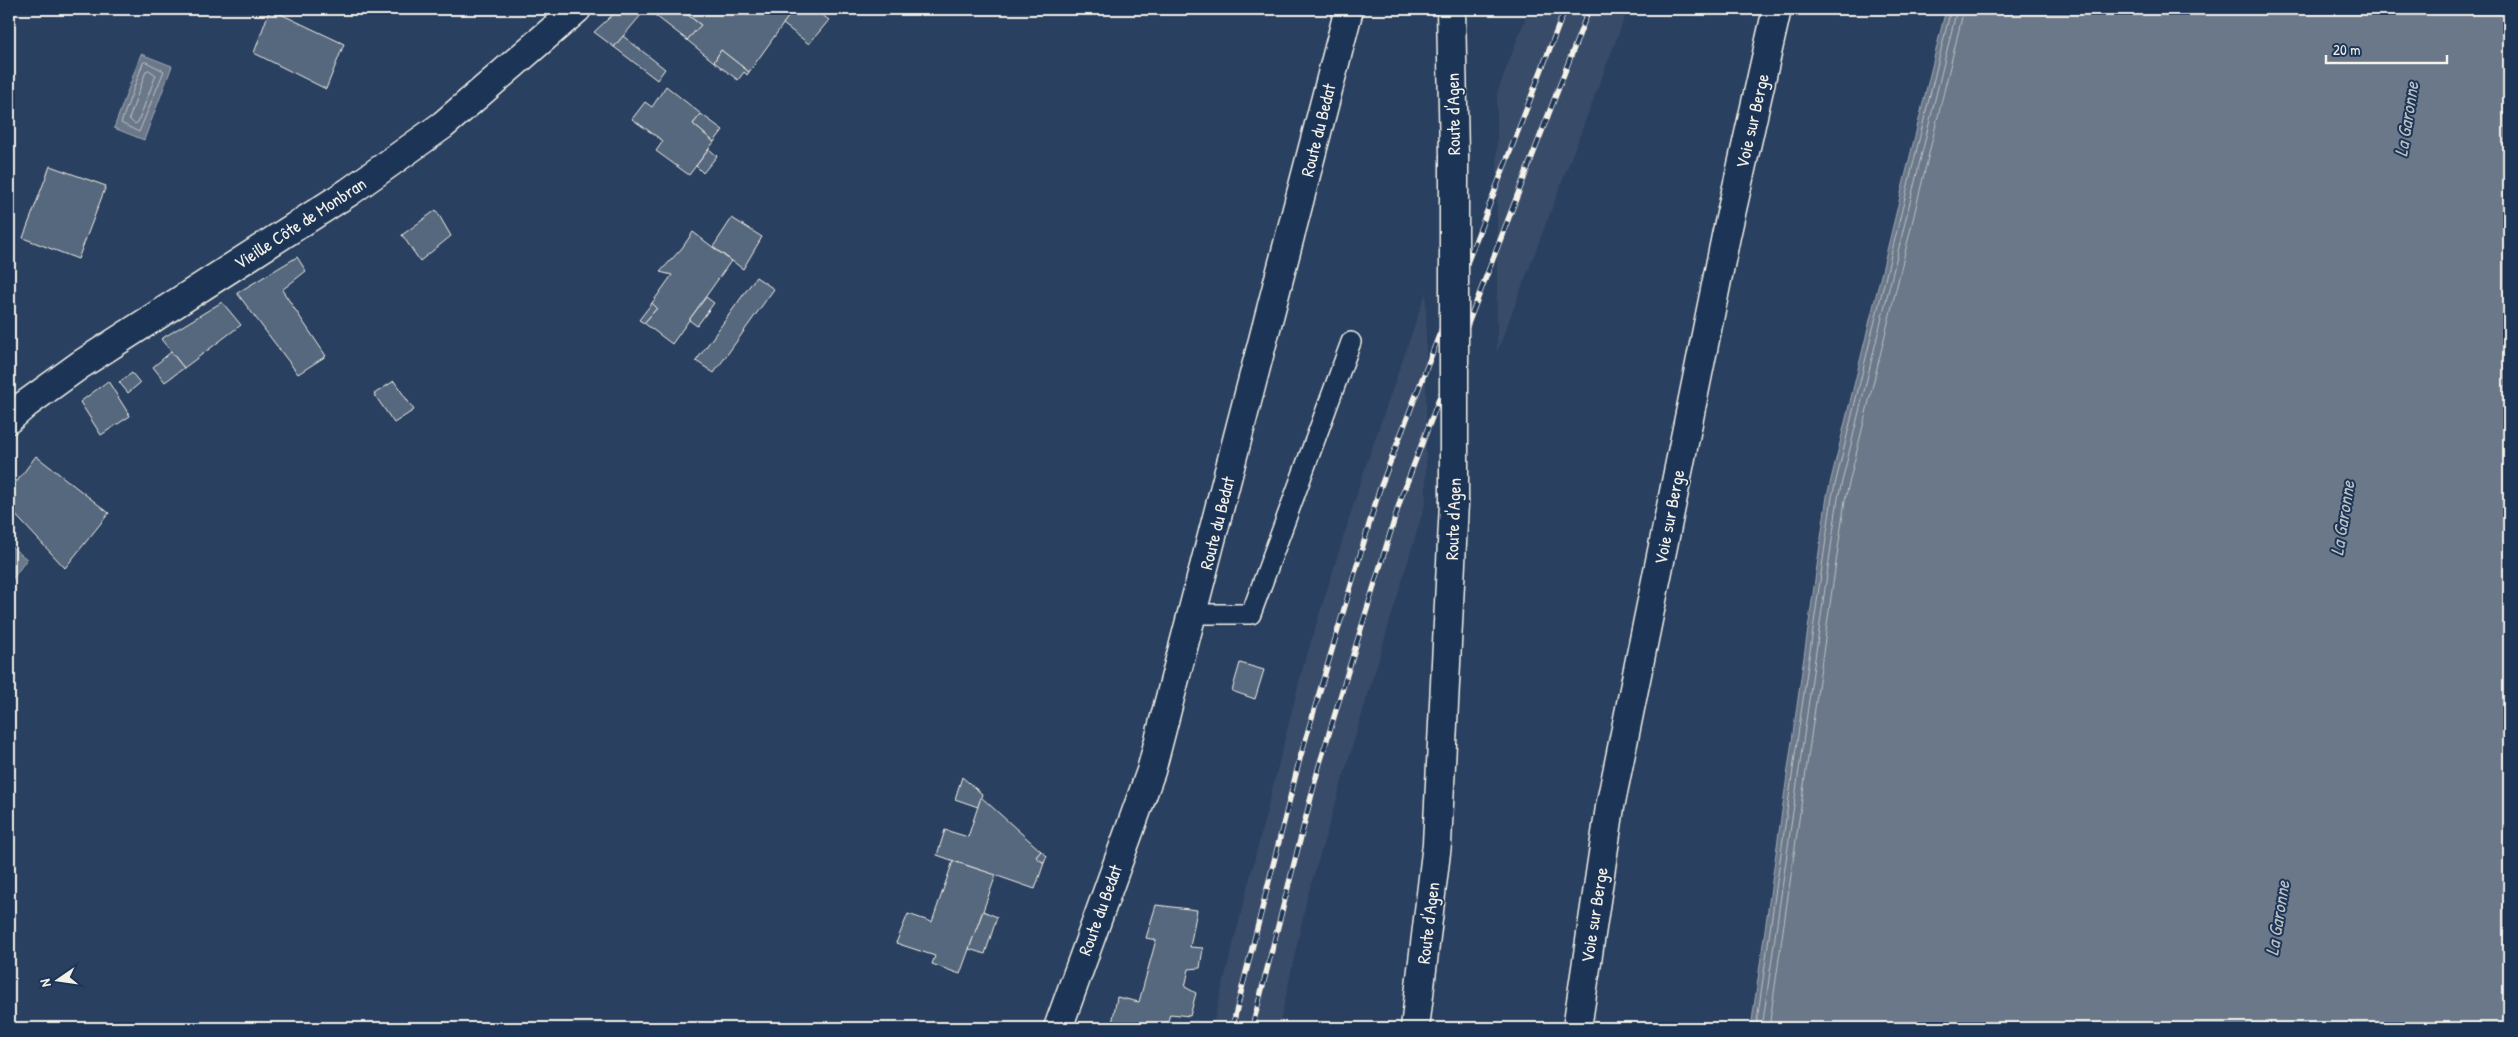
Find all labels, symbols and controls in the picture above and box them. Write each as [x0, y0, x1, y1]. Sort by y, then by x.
scale bar [2326, 32, 2447, 64]
text: 20 m [2333, 39, 2360, 60]
street label: Voie sur Berge [1729, 71, 1775, 171]
street label: Route d'Agen [1440, 73, 1466, 155]
water label: La Garonne [2387, 78, 2425, 158]
street label: Route du Bedat [1294, 80, 1342, 179]
street label: Vieille Côte de Monbran [229, 171, 371, 275]
street label: Voie sur Berge [1648, 467, 1690, 567]
street label: Route du Bedat [1193, 473, 1241, 572]
street label: Route d'Agen [1439, 477, 1467, 561]
water label: La Garonne [2323, 477, 2361, 557]
street label: Route du Bedat [1072, 860, 1128, 959]
street label: Voie sur Berge [1574, 865, 1614, 965]
water label: La Garonne [2258, 877, 2296, 957]
street label: Route d'Agen [1411, 881, 1445, 965]
north arrow [32, 954, 82, 1004]
text: N [35, 977, 55, 989]

